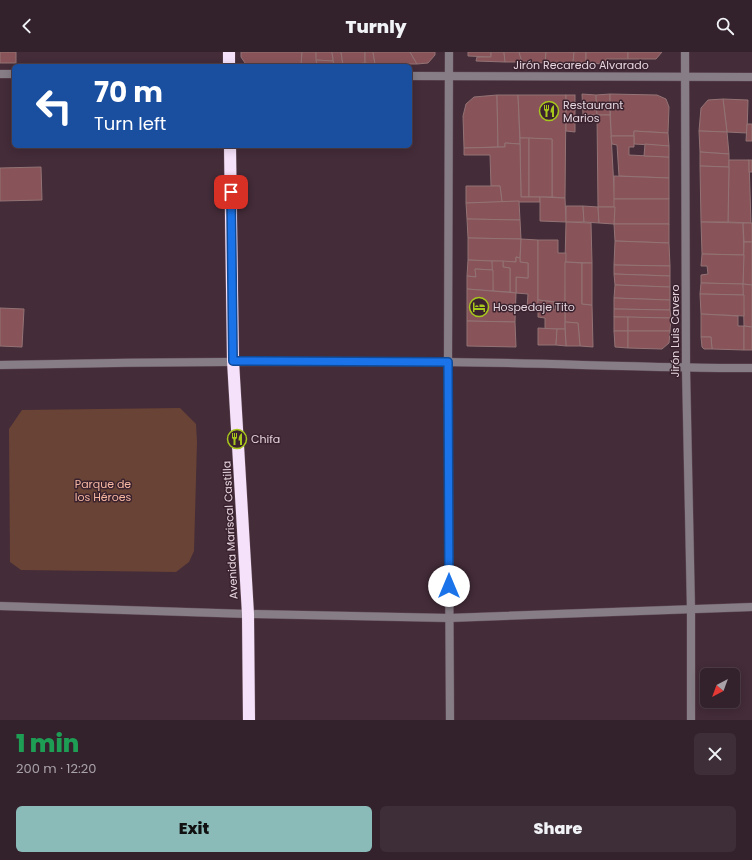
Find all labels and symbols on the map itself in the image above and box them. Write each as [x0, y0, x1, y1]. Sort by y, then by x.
street label: Jirón Recaredo Alvarado [513, 57, 649, 73]
place label: Restaurant Marios [563, 97, 623, 126]
restaurant icon: Restaurant Marios [538, 100, 560, 122]
pin [214, 175, 248, 209]
street label: Jirón Luis Cavero [667, 285, 683, 377]
hotel icon: Hospedaje Tito [468, 296, 490, 318]
place label: Hospedaje Tito [493, 299, 575, 315]
restaurant icon: Chifa [226, 428, 248, 450]
place label: Chifa [251, 431, 280, 447]
street label: Avenida Mariscal Castilla [218, 460, 242, 600]
park label: Parque de los Héroes [75, 476, 132, 505]
position arrow [428, 565, 470, 607]
north arrow [700, 668, 740, 708]

